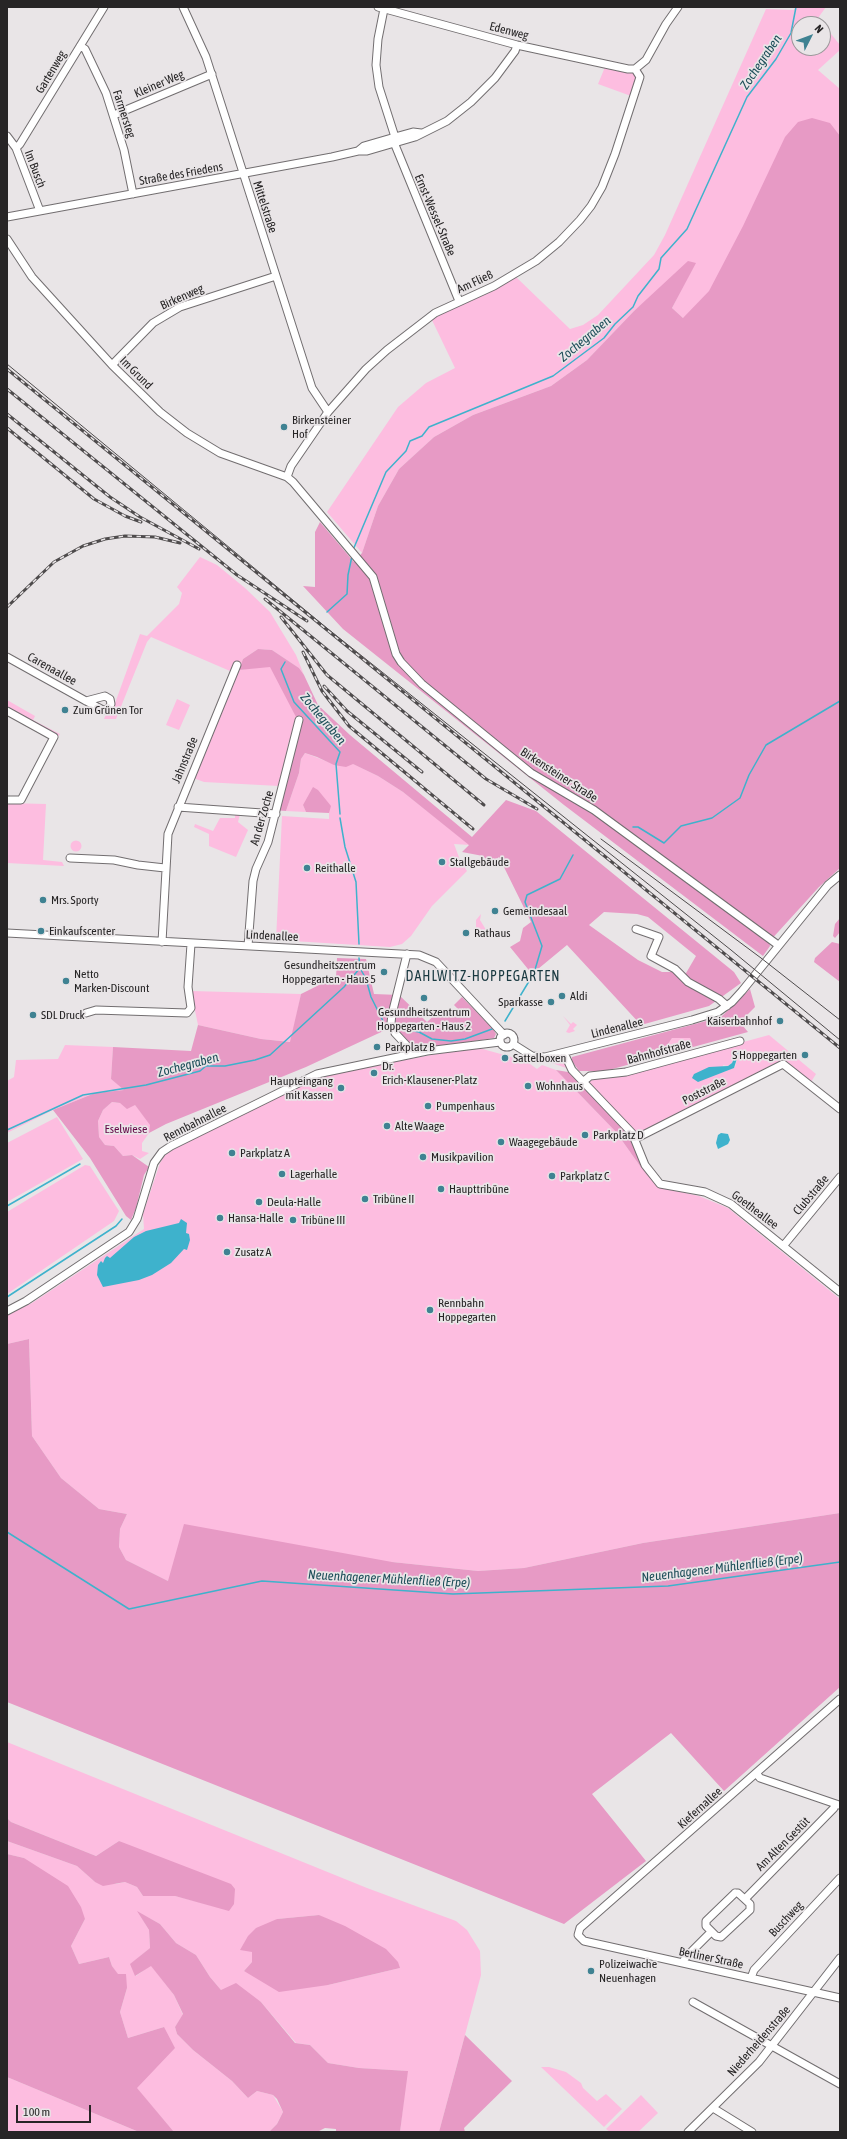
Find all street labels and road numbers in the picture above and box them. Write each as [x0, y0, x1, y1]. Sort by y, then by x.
street label: Edenweg [488, 19, 530, 43]
street label: Gartenweg [33, 48, 69, 96]
street label: Kleiner Weg [132, 67, 186, 101]
street label: Farmersteg [110, 88, 138, 140]
street label: Im Busch [21, 148, 49, 190]
street label: Straße des Friedens [138, 160, 224, 188]
street label: Ernst-Wessel-Straße [411, 172, 459, 258]
street label: Mittelstraße [250, 179, 280, 235]
street label: Am Fließ [455, 267, 495, 297]
street label: Birkenweg [158, 281, 206, 313]
street label: Im Grund [117, 354, 155, 392]
street label: Carenaallee [25, 650, 79, 688]
street label: Jahnstraße [169, 735, 201, 785]
street label: Birkensteiner Straße [518, 745, 600, 805]
street label: An der Zoche [247, 789, 277, 847]
street label: Lindenallee [245, 927, 299, 945]
street label: Lindenallee [590, 1015, 644, 1041]
street label: Bahnhofstraße [626, 1037, 692, 1067]
street label: Poststraße [680, 1074, 728, 1108]
street label: Rennbahnallee [161, 1101, 229, 1145]
street label: Clubstraße [790, 1172, 832, 1218]
street label: Goetheallee [729, 1188, 781, 1232]
street label: Kiefernallee [675, 1784, 725, 1832]
street label: Am Alten Gestüt [753, 1814, 813, 1874]
street label: Buschweg [766, 1898, 806, 1940]
street label: Berliner Straße [677, 1944, 745, 1972]
street label: Niederheidenstraße [725, 2003, 793, 2079]

